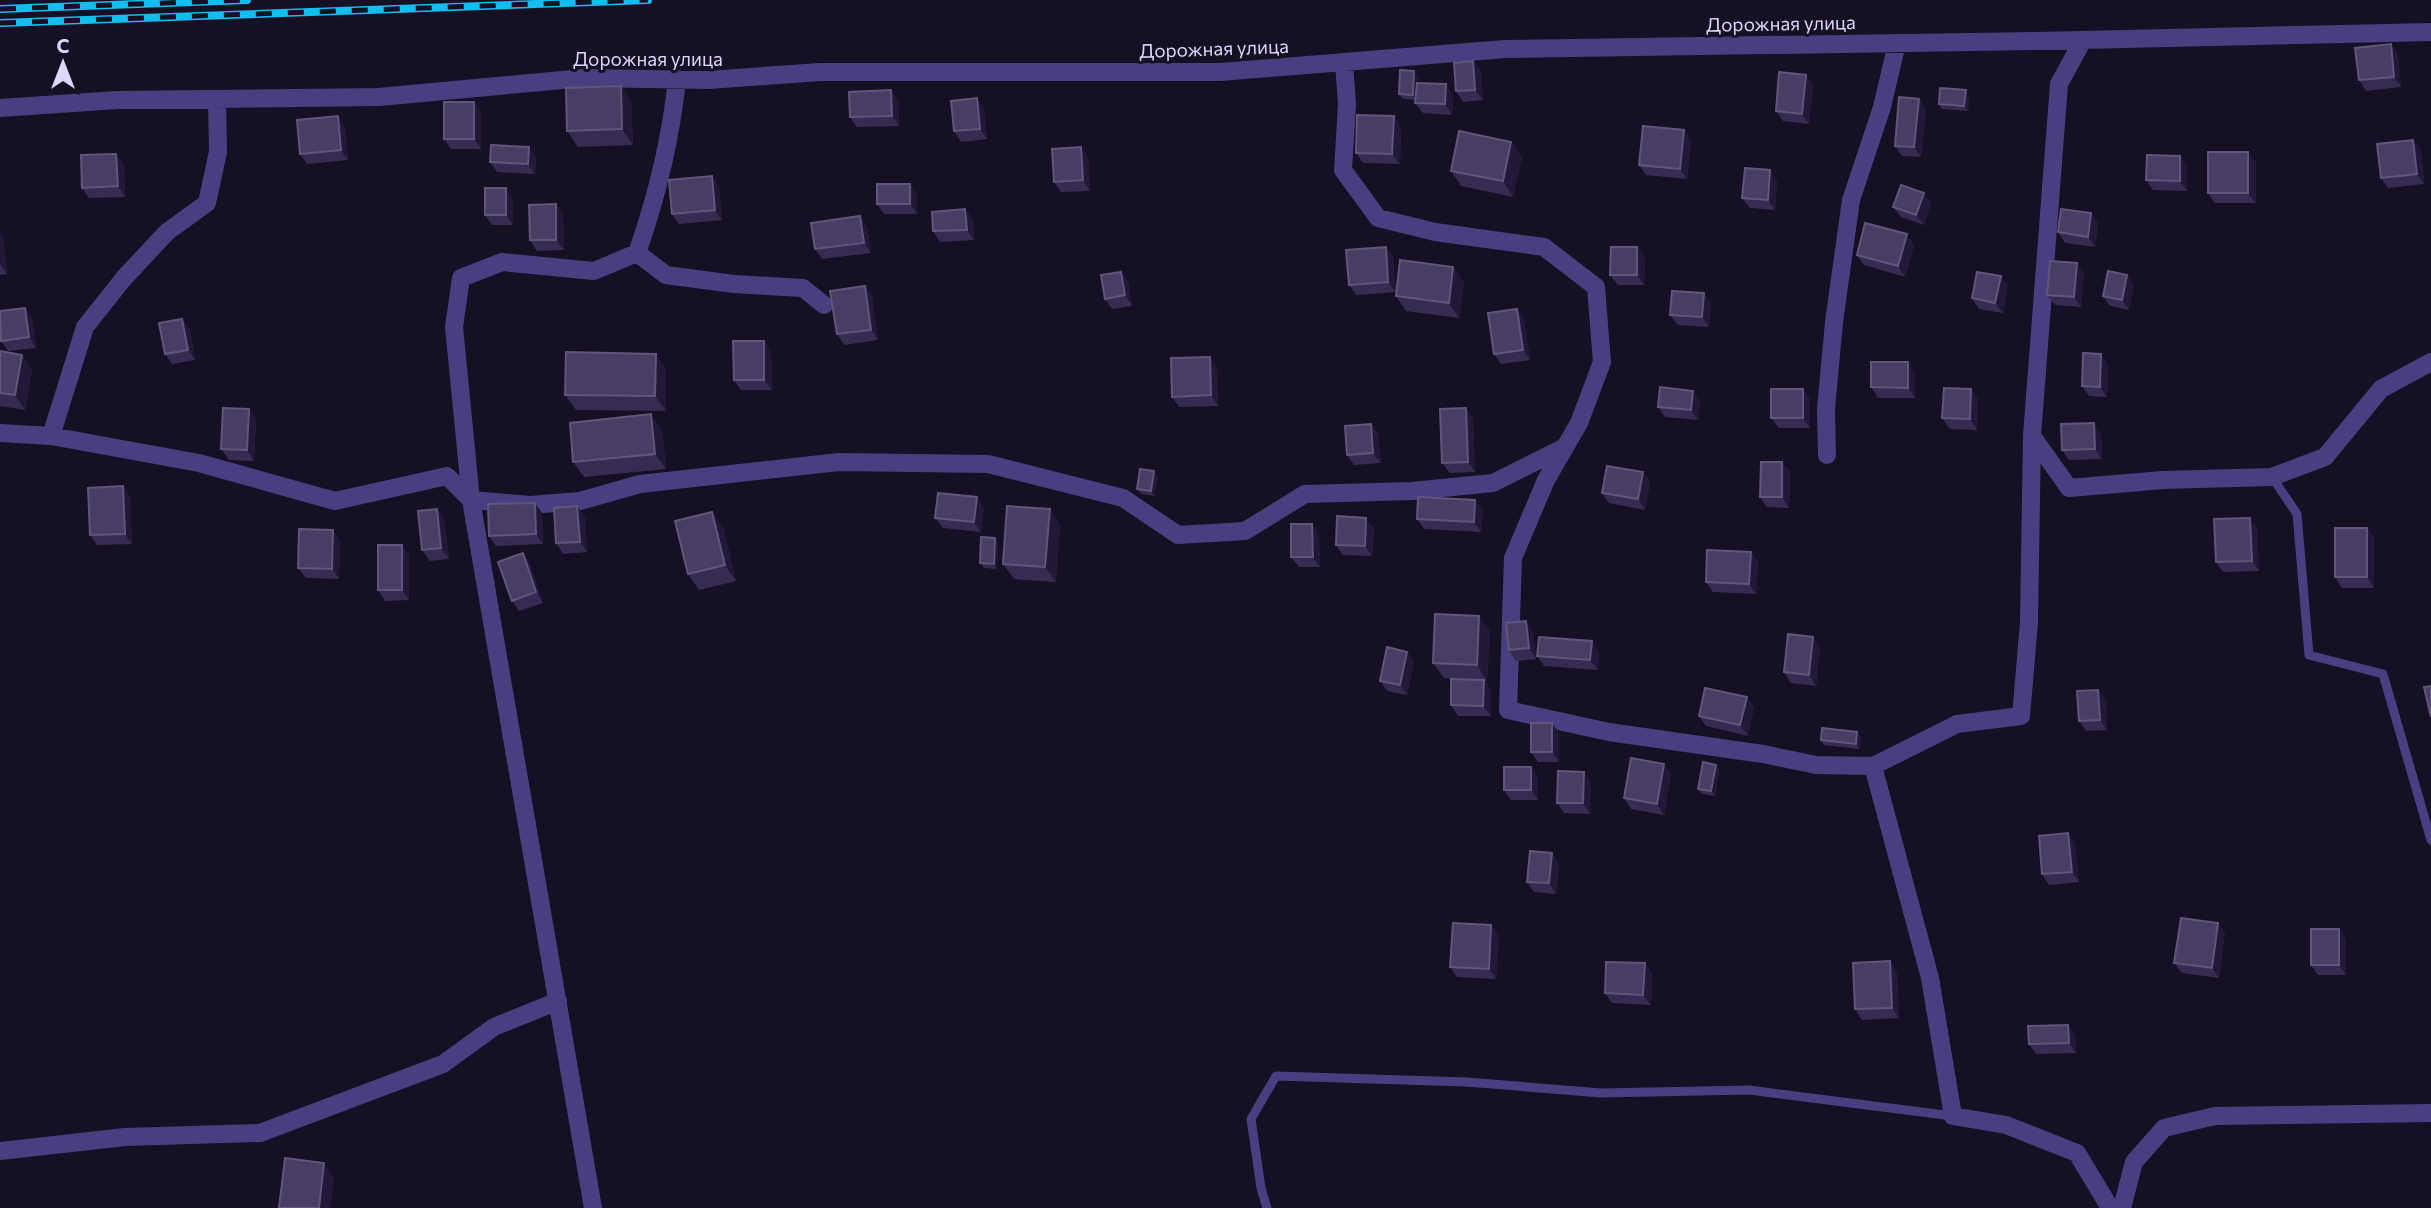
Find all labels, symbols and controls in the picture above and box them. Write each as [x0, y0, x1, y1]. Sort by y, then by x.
street label: Дорожная улица [1706, 10, 1856, 36]
north arrow [28, 28, 98, 98]
text: С [57, 34, 70, 57]
street label: Дорожная улица [1139, 34, 1289, 62]
street label: Дорожная улица [573, 47, 723, 70]

